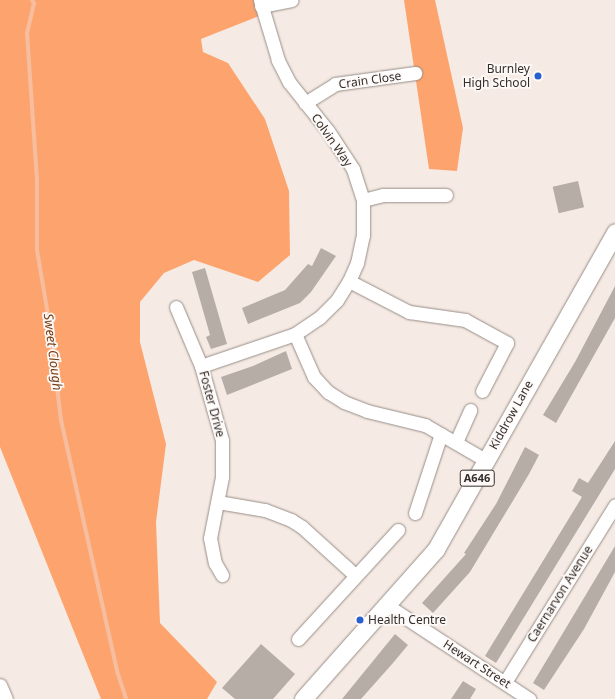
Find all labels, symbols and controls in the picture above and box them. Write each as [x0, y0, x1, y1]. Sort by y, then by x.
place label: Burnley High School [463, 62, 530, 90]
street label: Crain Close [338, 68, 402, 92]
marker: Burnley High School [533, 71, 543, 81]
street label: Colvin Way [308, 111, 356, 169]
water label: Sweet Clough [41, 313, 65, 391]
street label: Foster Drive [196, 369, 228, 439]
street label: Kiddrow Lane [486, 378, 536, 452]
road number: A646 [459, 469, 495, 487]
street label: Caernarvon Avenue [524, 543, 596, 645]
place label: Health Centre [368, 613, 446, 627]
marker: Health Centre [355, 615, 365, 625]
street label: Hewart Street [441, 637, 513, 691]

